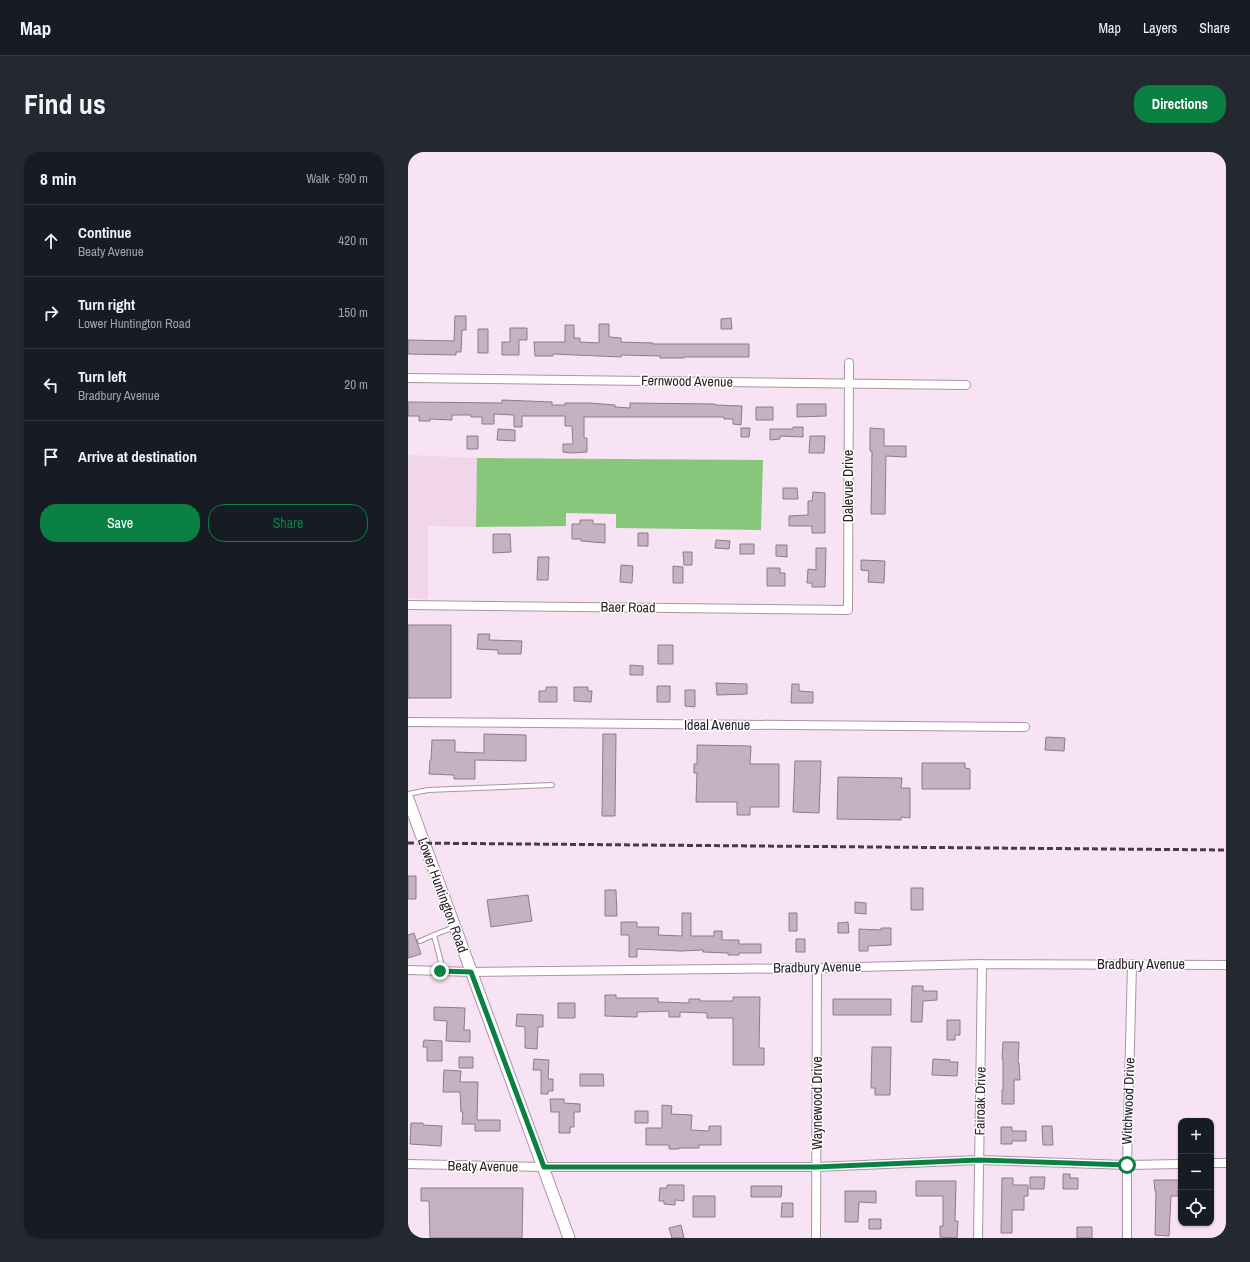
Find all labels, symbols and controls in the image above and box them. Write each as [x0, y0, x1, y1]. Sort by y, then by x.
text: Map [20, 15, 51, 41]
text: Map [1099, 19, 1121, 37]
text: Layers [1143, 19, 1177, 37]
text: Share [1199, 19, 1230, 37]
text: Find us [24, 85, 106, 123]
button: Directions [1134, 85, 1226, 123]
text: 8 min [40, 167, 76, 190]
text: Walk · 590 m [306, 170, 368, 187]
text: Continue [78, 222, 131, 243]
icon: ahead [40, 230, 62, 252]
text: 420 m [338, 232, 368, 249]
text: Beaty Avenue [78, 243, 144, 260]
text: Turn right [78, 294, 135, 315]
icon: right [40, 302, 62, 324]
text: 150 m [338, 304, 368, 321]
text: Lower Huntington Road [78, 315, 191, 332]
text: Turn left [78, 366, 126, 387]
street label: Fernwood Avenue [641, 371, 733, 391]
icon: left [40, 374, 62, 396]
text: 20 m [344, 376, 368, 393]
text: Bradbury Avenue [78, 387, 160, 404]
icon: arrive [40, 446, 62, 468]
text: Arrive at destination [78, 446, 197, 467]
street label: Dalevue Drive [839, 450, 857, 522]
button: Save [40, 504, 200, 542]
button: Share [208, 504, 368, 542]
street label: Baer Road [600, 598, 656, 616]
street label: Ideal Avenue [684, 716, 750, 734]
street label: Lower Huntington Road [414, 835, 472, 955]
street label: Bradbury Avenue [1097, 955, 1185, 973]
street label: Bradbury Avenue [773, 957, 861, 977]
route end [431, 962, 449, 980]
street label: Waynewood Drive [808, 1056, 826, 1150]
street label: Witchwood Drive [1117, 1057, 1139, 1145]
street label: Fairoak Drive [970, 1066, 990, 1136]
map controls [1178, 1118, 1214, 1226]
button: + [1178, 1118, 1214, 1154]
button: − [1178, 1154, 1214, 1190]
street label: Beaty Avenue [448, 1156, 518, 1176]
route start [1118, 1156, 1136, 1174]
button: locate [1178, 1190, 1214, 1226]

